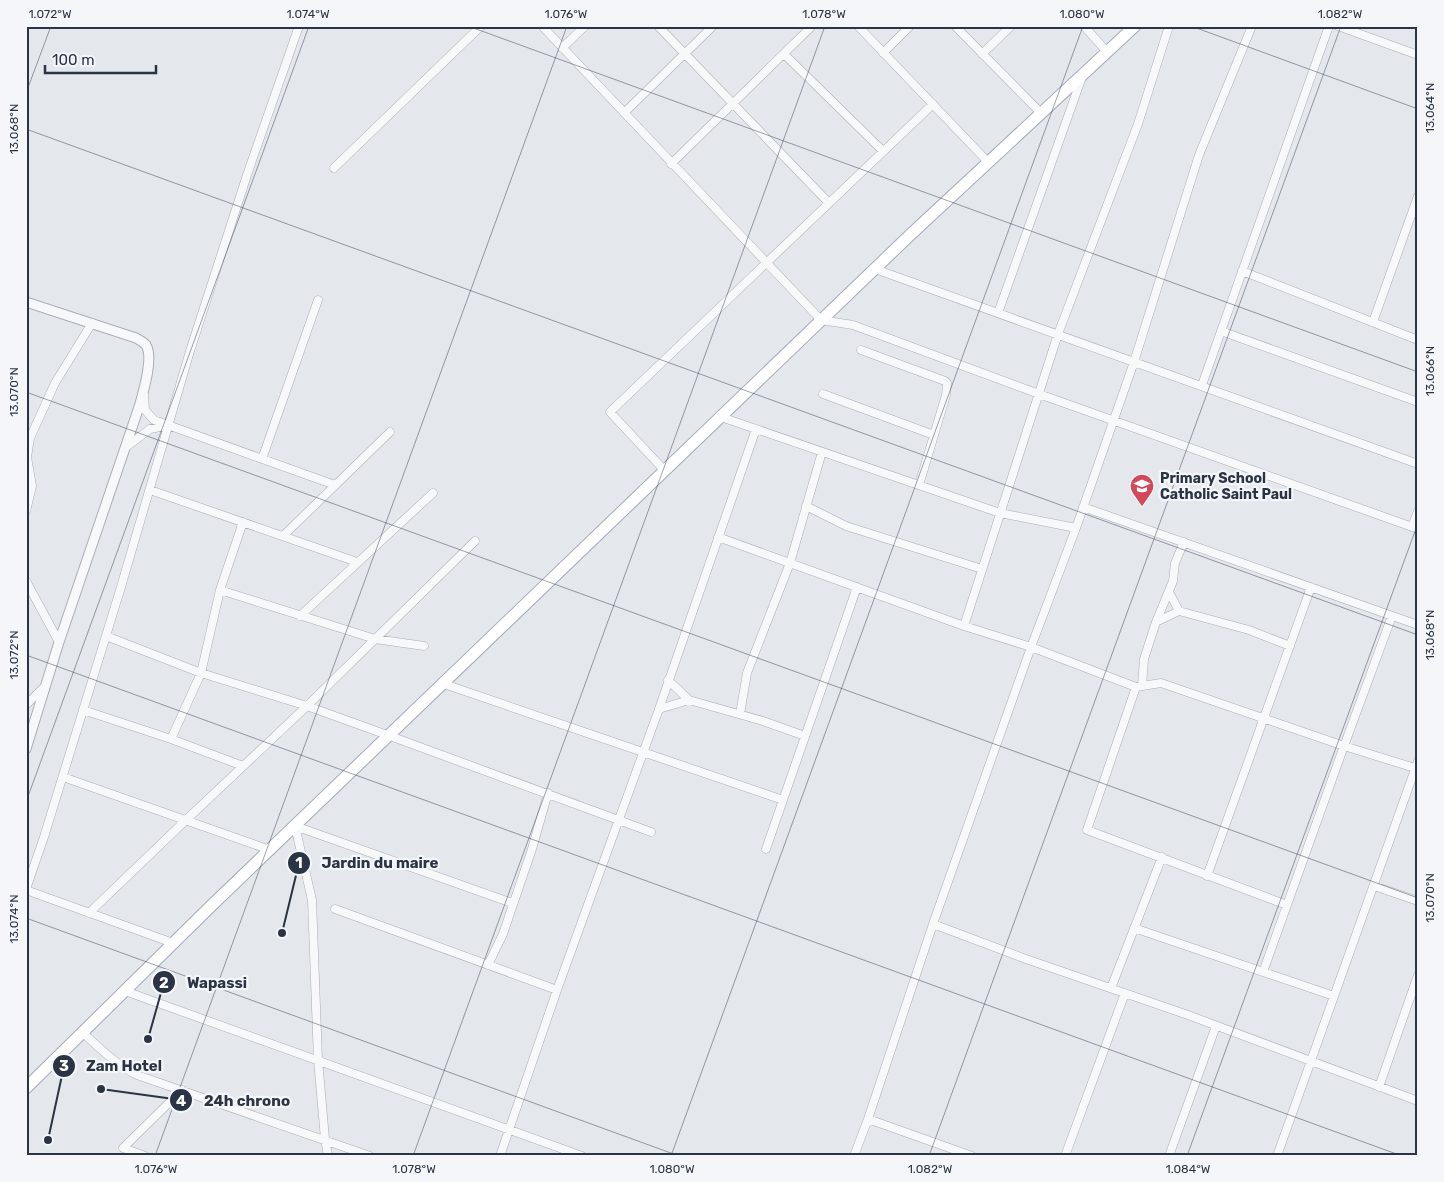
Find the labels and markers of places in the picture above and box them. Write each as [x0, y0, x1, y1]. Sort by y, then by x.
place label: Primary School Catholic Saint Paul [1160, 470, 1292, 503]
school or university icon: Primary School Catholic Saint Paul [1129, 473, 1155, 507]
callout: Jardin du maire [287, 848, 449, 878]
callout: Wapassi [152, 967, 257, 997]
callout: Zam Hotel [51, 1051, 172, 1081]
callout: 24h chrono [169, 1085, 300, 1115]

